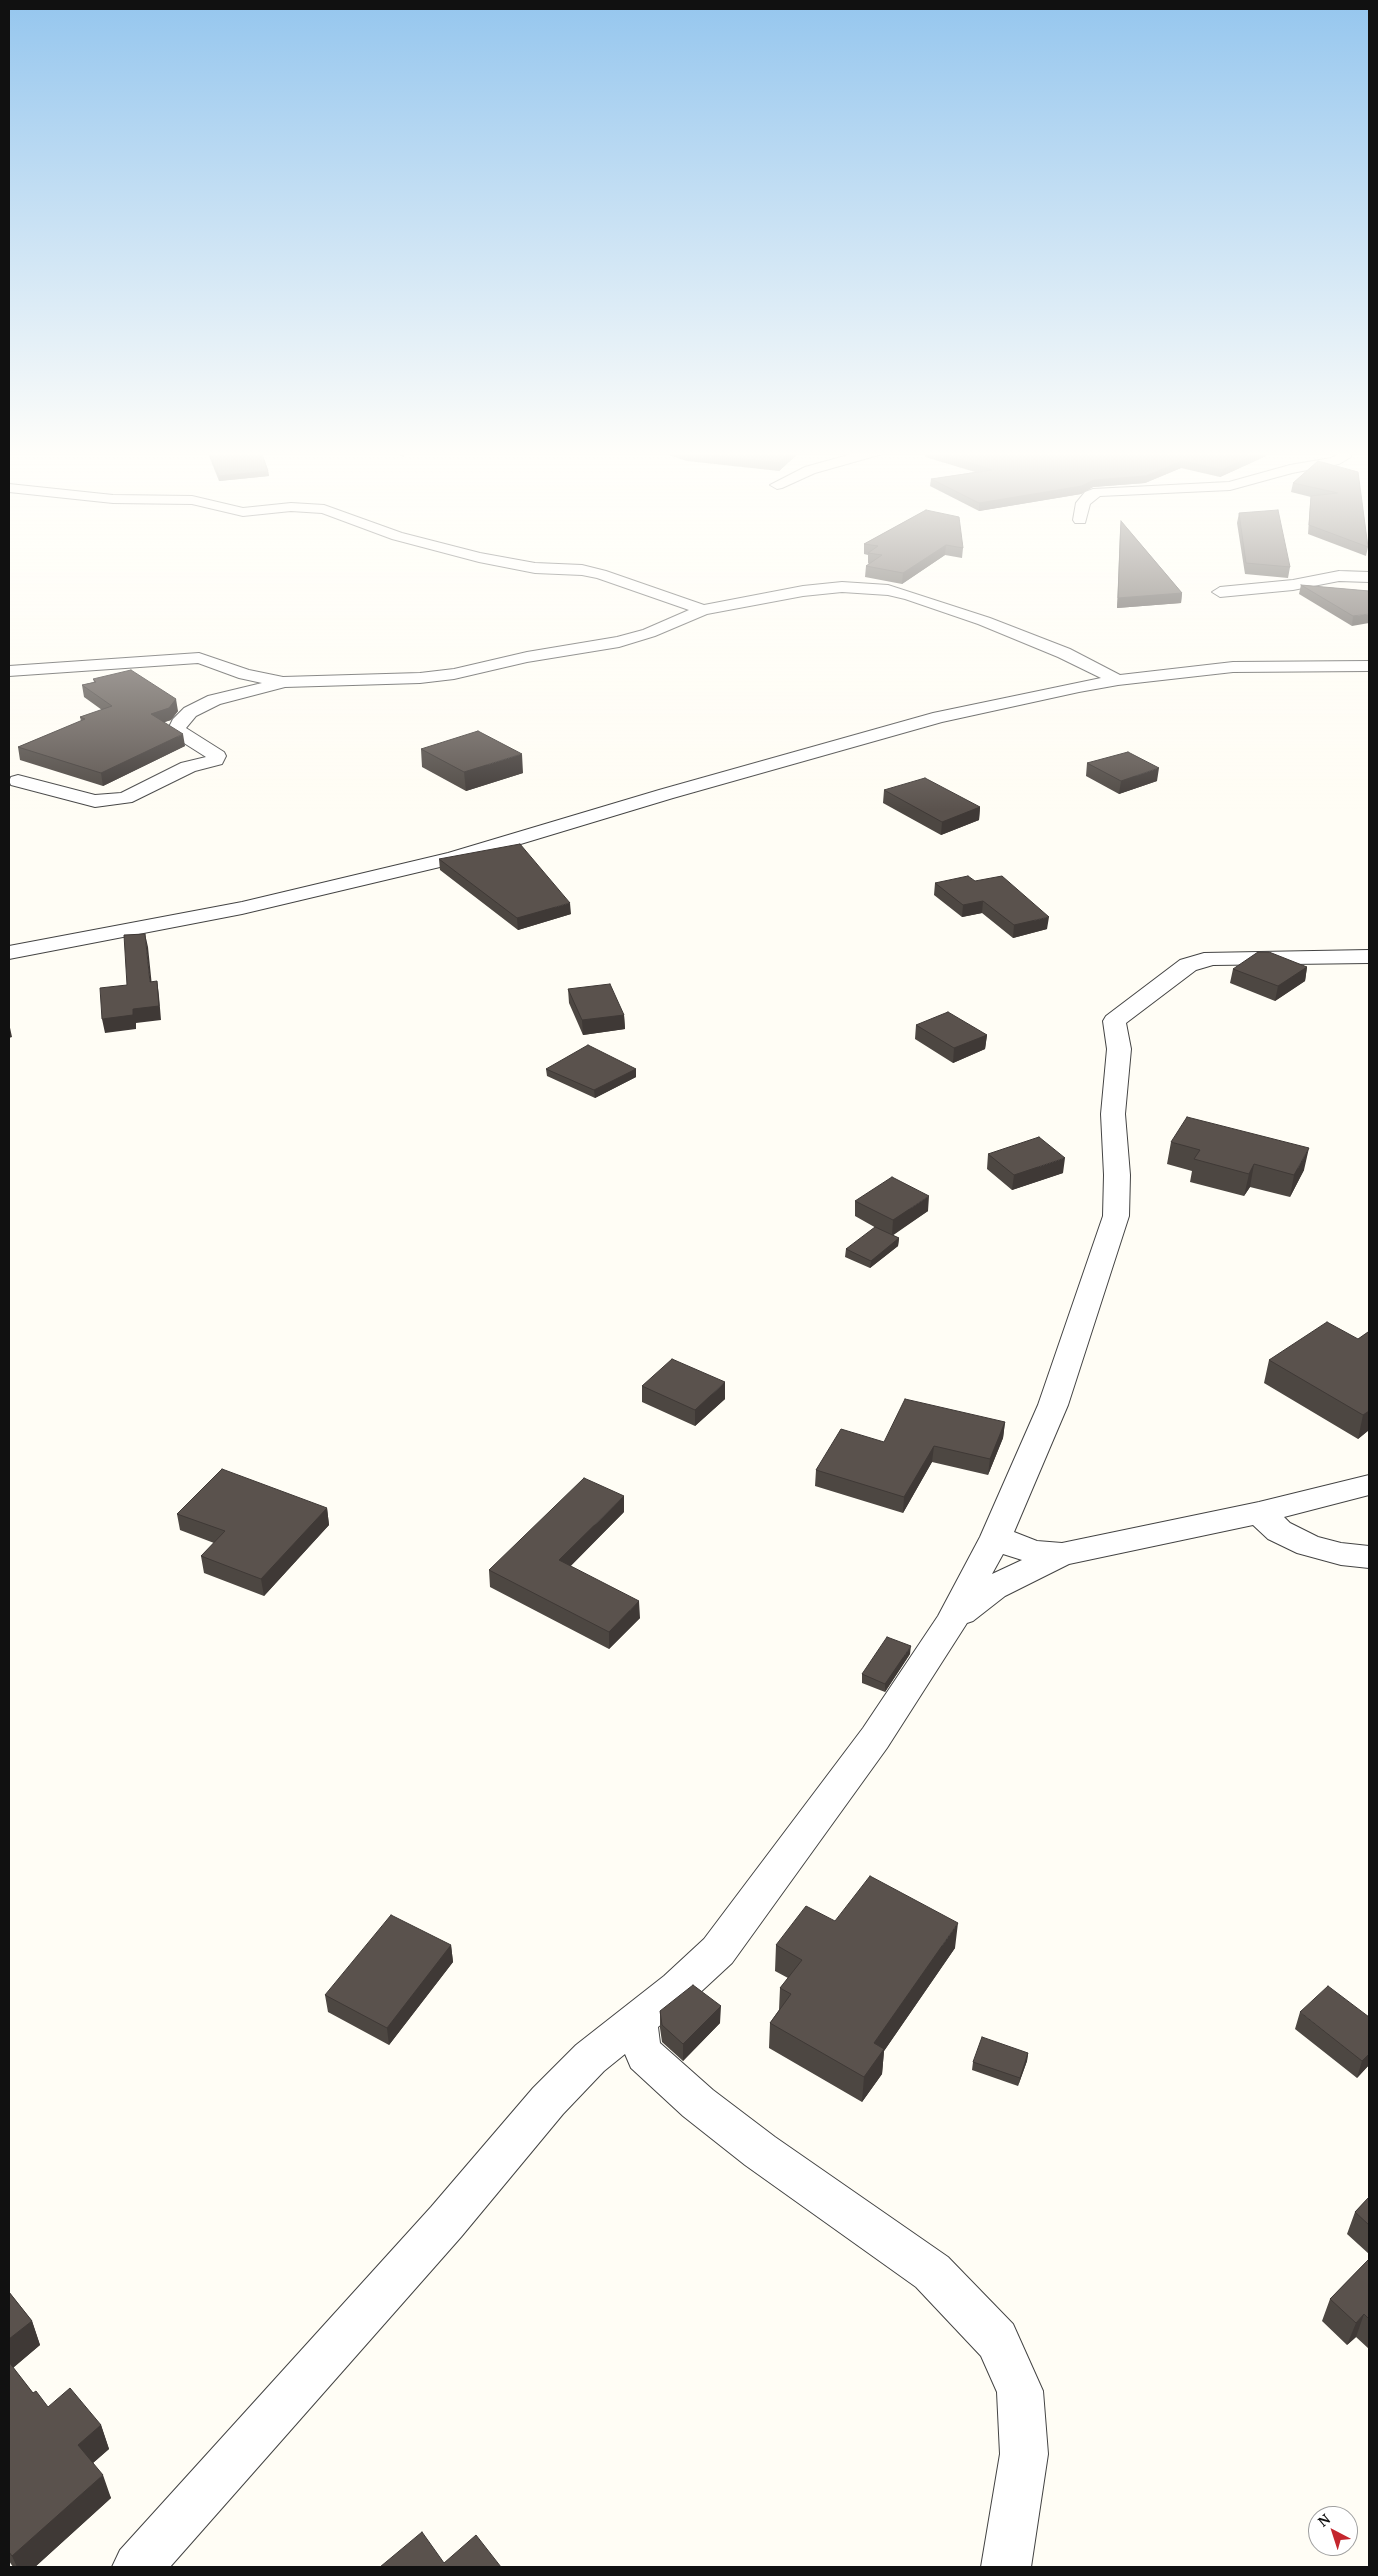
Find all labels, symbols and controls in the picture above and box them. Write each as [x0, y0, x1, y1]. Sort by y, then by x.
north arrow [1308, 2506, 1358, 2556]
text: N [1314, 2509, 1334, 2531]

